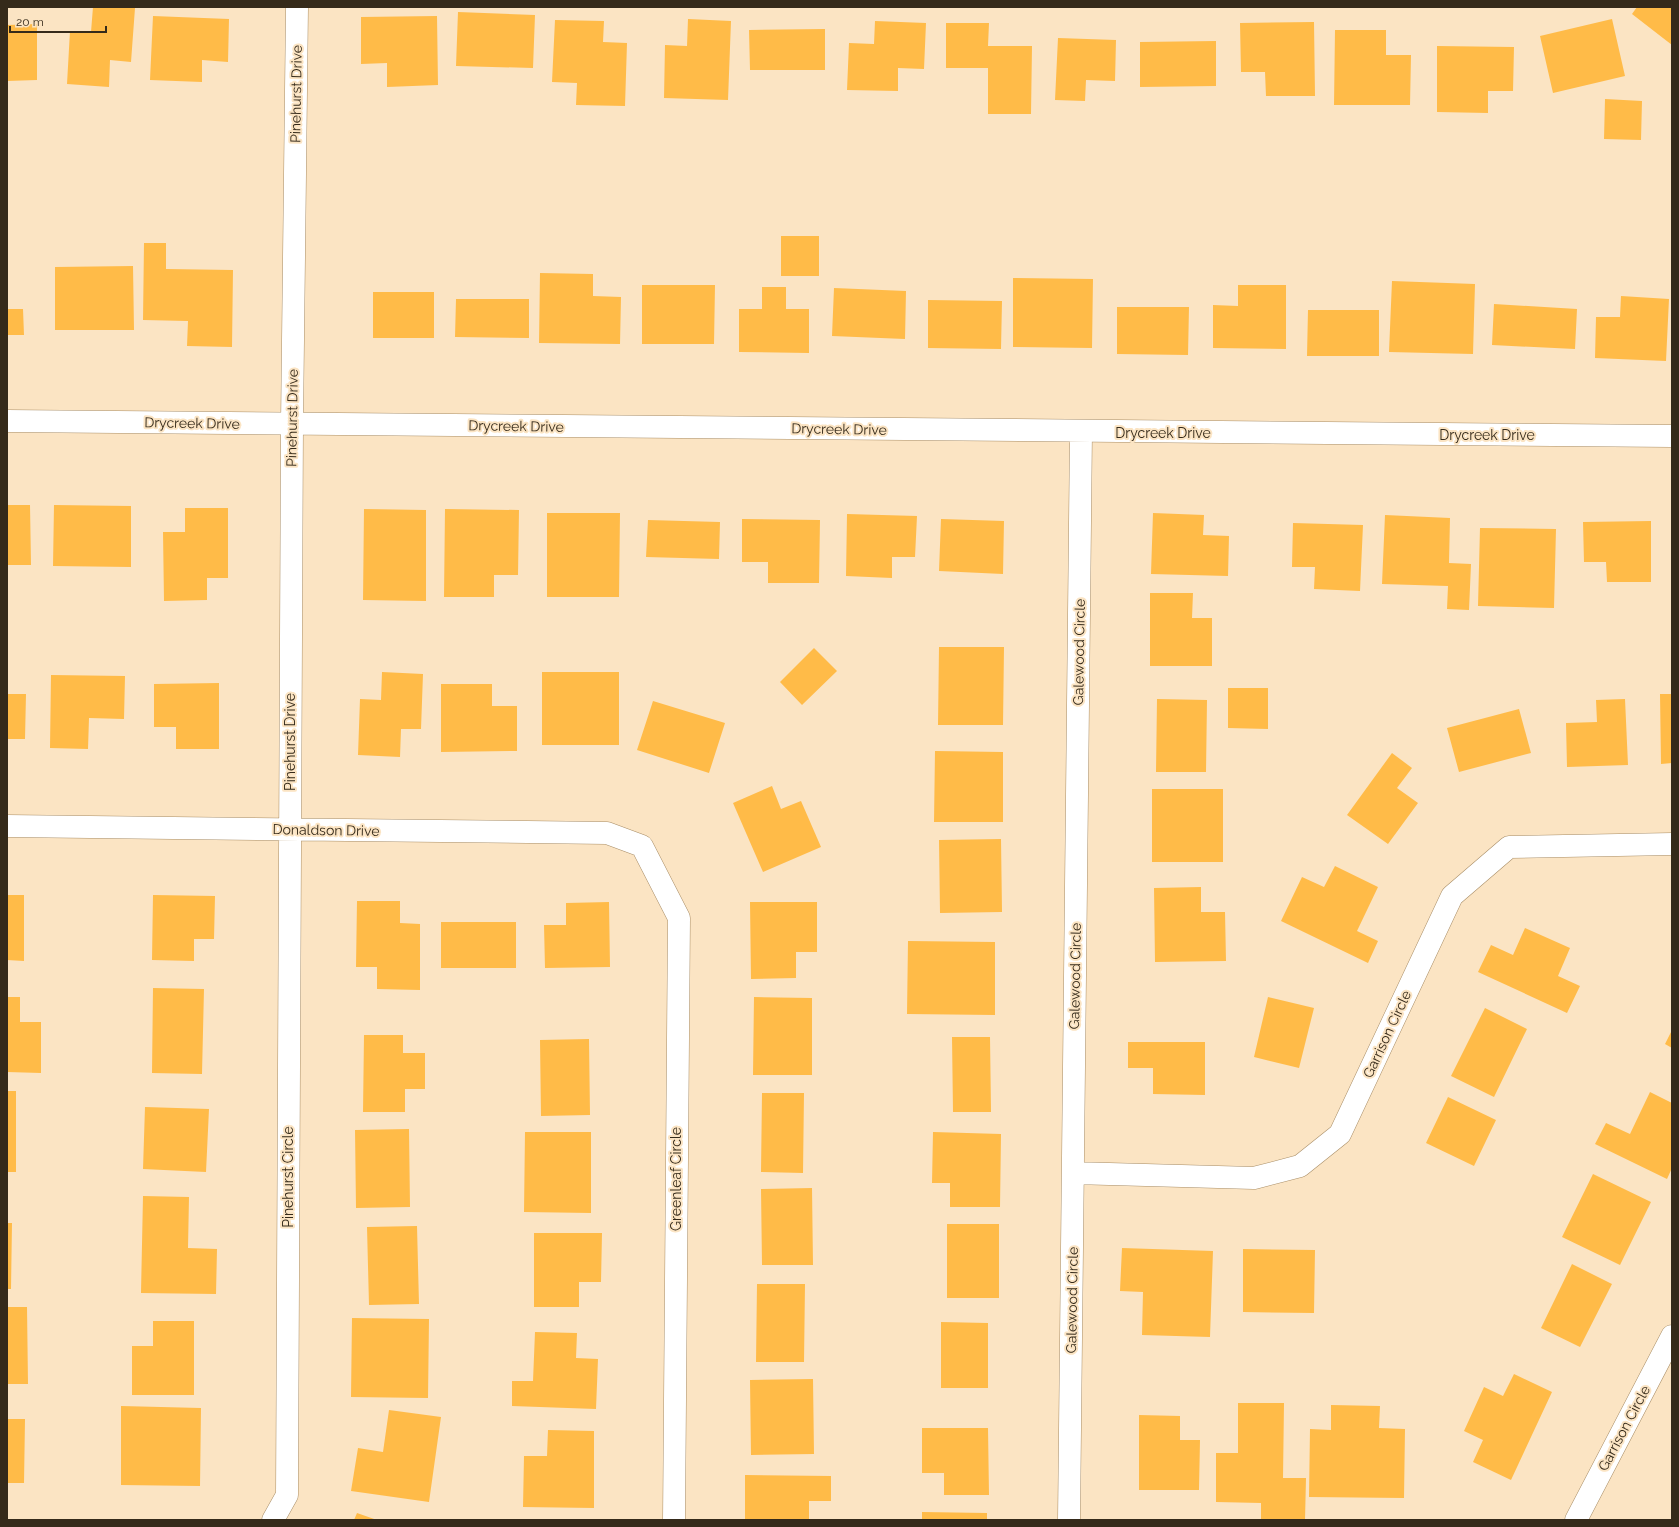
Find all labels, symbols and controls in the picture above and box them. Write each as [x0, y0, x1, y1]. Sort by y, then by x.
scale bar [10, 8, 106, 34]
text: 20 m [16, 15, 44, 29]
street label: Pinehurst Drive [287, 45, 305, 143]
street label: Pinehurst Drive [283, 369, 301, 467]
street label: Drycreek Drive [144, 414, 240, 432]
street label: Drycreek Drive [468, 417, 564, 435]
street label: Drycreek Drive [791, 420, 887, 438]
street label: Drycreek Drive [1115, 425, 1211, 441]
street label: Drycreek Drive [1439, 427, 1535, 443]
street label: Galewood Circle [1070, 599, 1088, 705]
street label: Pinehurst Drive [282, 693, 298, 791]
street label: Donaldson Drive [272, 821, 380, 839]
street label: Galewood Circle [1066, 923, 1084, 1029]
street label: Garrison Circle [1360, 988, 1414, 1080]
street label: Pinehurst Circle [280, 1126, 296, 1228]
street label: Greenleaf Circle [668, 1127, 684, 1231]
street label: Galewood Circle [1063, 1247, 1081, 1353]
street label: Garrison Circle [1595, 1383, 1653, 1473]

